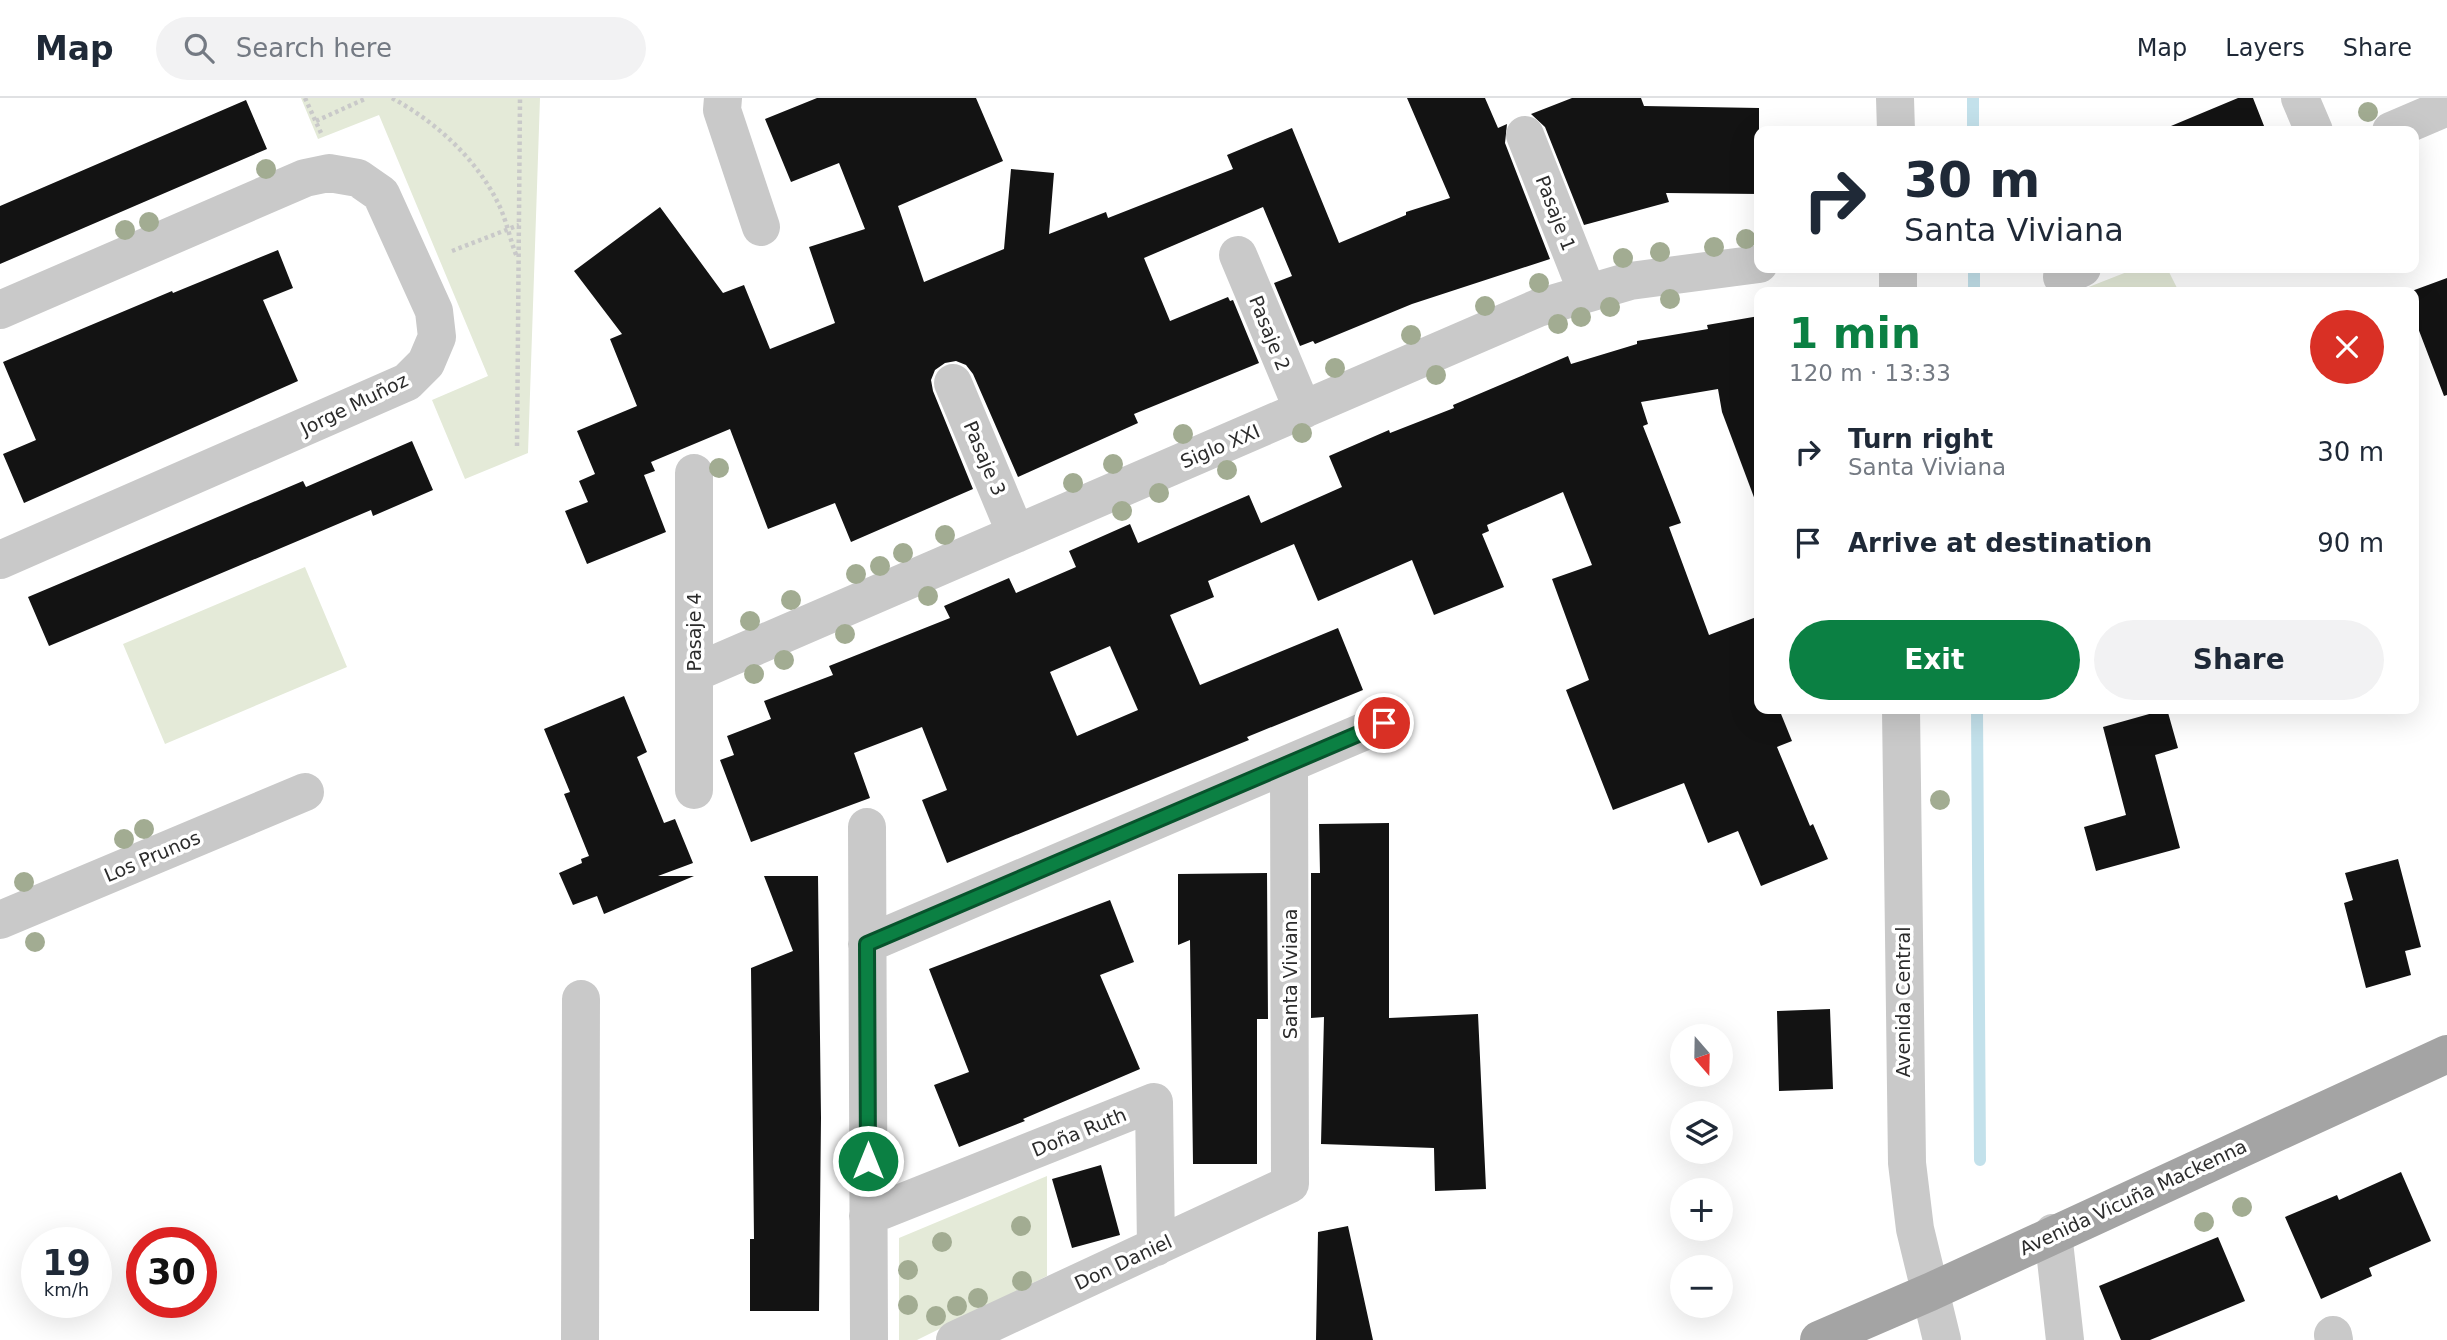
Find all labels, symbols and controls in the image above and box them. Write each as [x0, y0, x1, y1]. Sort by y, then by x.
search box [156, 17, 646, 80]
text: Map [35, 29, 114, 68]
icon: search [180, 29, 218, 67]
text: Search here [236, 33, 392, 63]
text: Map [2137, 34, 2187, 62]
text: Layers [2225, 34, 2305, 62]
text: Share [2343, 34, 2412, 62]
text: 30 m [1904, 152, 2040, 209]
icon: right [1789, 154, 1880, 245]
street label: Pasaje 1 [1532, 172, 1580, 254]
text: Santa Viviana [1904, 211, 2124, 249]
street label: Pasaje 2 [1245, 292, 1295, 374]
text: 1 min [1789, 309, 1921, 358]
button: close [2310, 310, 2384, 384]
text: 120 m · 13:33 [1789, 360, 1951, 386]
street label: Jorge Muñoz [296, 369, 411, 440]
street label: Pasaje 3 [959, 417, 1011, 499]
street label: Siglo XXI [1177, 419, 1263, 473]
text: Turn right [1848, 424, 1993, 454]
icon: right [1789, 433, 1827, 471]
text: 30 m [2317, 437, 2384, 467]
text: Santa Viviana [1848, 454, 2006, 480]
icon: arrive [1789, 524, 1827, 562]
text: Arrive at destination [1848, 528, 2152, 558]
text: 90 m [2317, 528, 2384, 558]
street label: Pasaje 4 [683, 593, 705, 671]
button: Exit [1789, 620, 2080, 700]
button: Share [2094, 620, 2384, 700]
pin [1354, 693, 1414, 753]
icon: arrive [1365, 704, 1403, 742]
street label: Los Prunos [101, 826, 203, 886]
street label: Santa Viviana [1279, 909, 1301, 1039]
street label: Avenida Central [1892, 926, 1914, 1078]
north arrow [1670, 1024, 1732, 1087]
map controls [1670, 1024, 1733, 1318]
button: layers [1670, 1101, 1733, 1164]
street label: Doña Ruth [1029, 1103, 1129, 1161]
position arrow [831, 1124, 905, 1198]
street label: Avenida Vicuña Mackenna [2016, 1135, 2250, 1259]
button: + [1670, 1178, 1733, 1241]
speed limit sign: 30 [126, 1227, 217, 1318]
street label: Don Daniel [1071, 1230, 1175, 1294]
text: 19 [42, 1243, 91, 1283]
button: − [1670, 1255, 1733, 1318]
text: km/h [44, 1279, 89, 1300]

